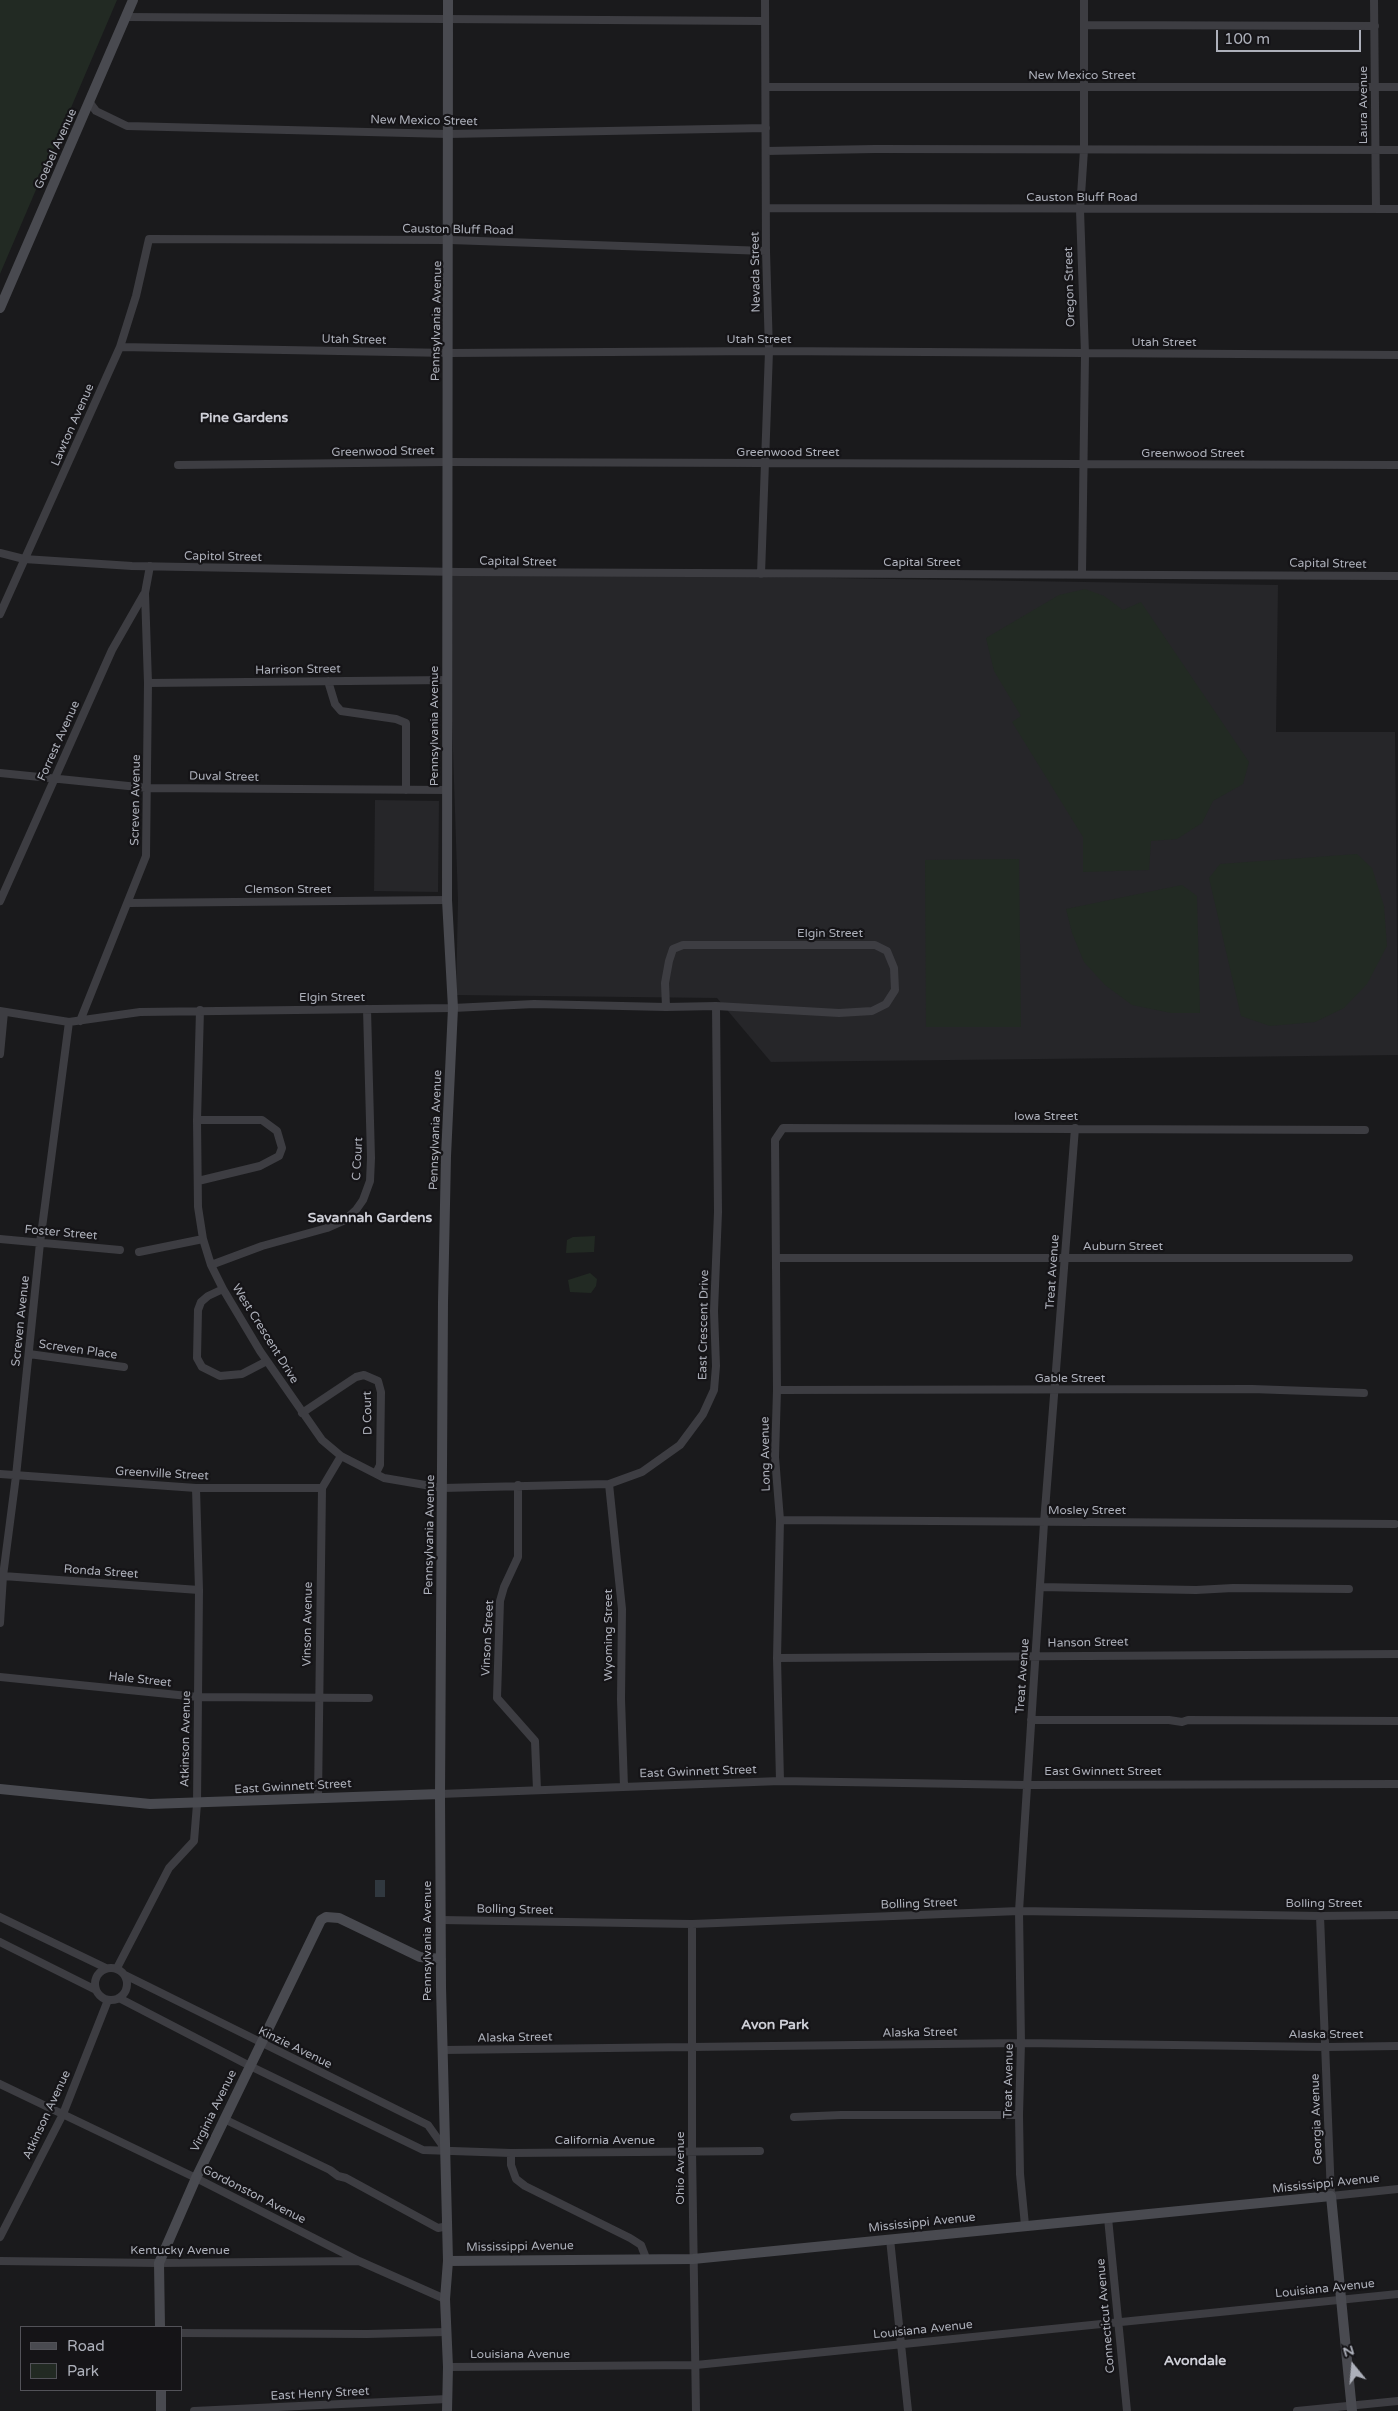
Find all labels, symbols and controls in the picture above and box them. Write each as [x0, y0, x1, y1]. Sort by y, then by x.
scale bar [1218, 20, 1363, 52]
text: 100 m [1224, 30, 1270, 48]
street label: Laura Avenue [1357, 66, 1371, 144]
street label: New Mexico Street [1028, 69, 1136, 83]
street label: Goebel Avenue [32, 107, 80, 191]
street label: New Mexico Street [370, 113, 478, 129]
street label: Causton Bluff Road [1026, 191, 1138, 205]
street label: Causton Bluff Road [402, 222, 514, 238]
street label: Nevada Street [748, 231, 764, 313]
street label: Oregon Street [1061, 247, 1079, 327]
street label: Pennsylvania Avenue [429, 261, 445, 381]
street label: Utah Street [321, 332, 387, 348]
street label: Utah Street [726, 333, 792, 347]
street label: Utah Street [1131, 336, 1197, 350]
street label: Lawton Avenue [48, 382, 98, 468]
district label: Pine Gardens [200, 410, 288, 426]
street label: Greenwood Street [331, 444, 435, 460]
street label: Greenwood Street [736, 446, 840, 460]
street label: Greenwood Street [1141, 447, 1245, 461]
street label: Capitol Street [184, 549, 262, 565]
street label: Capital Street [479, 554, 557, 570]
street label: Capital Street [883, 556, 961, 570]
street label: Capital Street [1289, 556, 1367, 572]
street label: Harrison Street [255, 662, 341, 678]
street label: Pennsylvania Avenue [428, 666, 442, 786]
street label: Forrest Avenue [35, 699, 83, 783]
street label: Screven Avenue [128, 754, 144, 846]
street label: Duval Street [189, 769, 259, 785]
street label: Clemson Street [245, 883, 331, 897]
street label: Elgin Street [797, 927, 863, 941]
street label: Elgin Street [299, 991, 365, 1005]
street label: Pennsylvania Avenue [427, 1069, 445, 1191]
street label: Iowa Street [1014, 1110, 1078, 1124]
street label: C Court [350, 1137, 366, 1181]
district label: Savannah Gardens [308, 1210, 432, 1226]
street label: Foster Street [24, 1223, 98, 1243]
street label: Treat Avenue [1043, 1234, 1063, 1310]
street label: Auburn Street [1083, 1240, 1163, 1254]
street label: East Crescent Drive [696, 1270, 712, 1380]
street label: Screven Avenue [9, 1275, 33, 1367]
street label: West Crescent Drive [229, 1282, 301, 1386]
street label: Screven Place [38, 1337, 118, 1363]
street label: Gable Street [1035, 1372, 1105, 1386]
street label: D Court [360, 1391, 376, 1435]
street label: Long Avenue [758, 1416, 774, 1492]
street label: Greenville Street [115, 1464, 209, 1484]
street label: Pennsylvania Avenue [422, 1475, 438, 1595]
street label: Mosley Street [1048, 1504, 1126, 1518]
street label: Ronda Street [63, 1562, 139, 1582]
street label: Vinson Avenue [300, 1581, 316, 1667]
street label: Wyoming Street [602, 1589, 616, 1681]
street label: Vinson Street [479, 1600, 497, 1676]
street label: Hanson Street [1047, 1635, 1129, 1651]
street label: Treat Avenue [1013, 1638, 1033, 1714]
street label: Hale Street [108, 1670, 172, 1690]
street label: Atkinson Avenue [178, 1691, 194, 1787]
street label: East Gwinnett Street [639, 1763, 757, 1781]
street label: East Gwinnett Street [1044, 1765, 1162, 1779]
street label: East Gwinnett Street [234, 1777, 352, 1797]
street label: Pennsylvania Avenue [421, 1881, 435, 2001]
street label: Bolling Street [880, 1895, 958, 1913]
street label: Bolling Street [1286, 1897, 1362, 1911]
street label: Bolling Street [476, 1902, 554, 1918]
district label: Avon Park [741, 2017, 809, 2033]
street label: Kinzie Avenue [256, 2024, 334, 2072]
street label: Alaska Street [882, 2025, 958, 2041]
street label: Alaska Street [1289, 2028, 1363, 2042]
street label: Alaska Street [477, 2030, 553, 2046]
street label: Treat Avenue [1001, 2043, 1017, 2119]
street label: Atkinson Avenue [20, 2068, 74, 2162]
street label: Virginia Avenue [188, 2068, 240, 2154]
street label: Georgia Avenue [1308, 2073, 1326, 2165]
street label: Ohio Avenue [674, 2131, 688, 2205]
street label: California Avenue [555, 2134, 655, 2148]
street label: Gordonston Avenue [200, 2163, 308, 2227]
street label: Mississippi Avenue [1272, 2171, 1380, 2197]
street label: Mississippi Avenue [868, 2210, 976, 2236]
street label: Mississippi Avenue [466, 2239, 574, 2255]
street label: Kentucky Avenue [130, 2244, 230, 2258]
street label: Connecticut Avenue [1094, 2258, 1118, 2374]
street label: Louisiana Avenue [1274, 2277, 1376, 2301]
street label: Louisiana Avenue [872, 2318, 974, 2342]
legend [20, 2326, 182, 2391]
text: Road [67, 2337, 105, 2355]
north arrow [1328, 2341, 1378, 2391]
text: N [1341, 2341, 1356, 2361]
street label: Louisiana Avenue [470, 2348, 570, 2362]
district label: Avondale [1164, 2353, 1226, 2369]
text: Park [67, 2362, 99, 2380]
street label: East Henry Street [270, 2384, 370, 2404]

